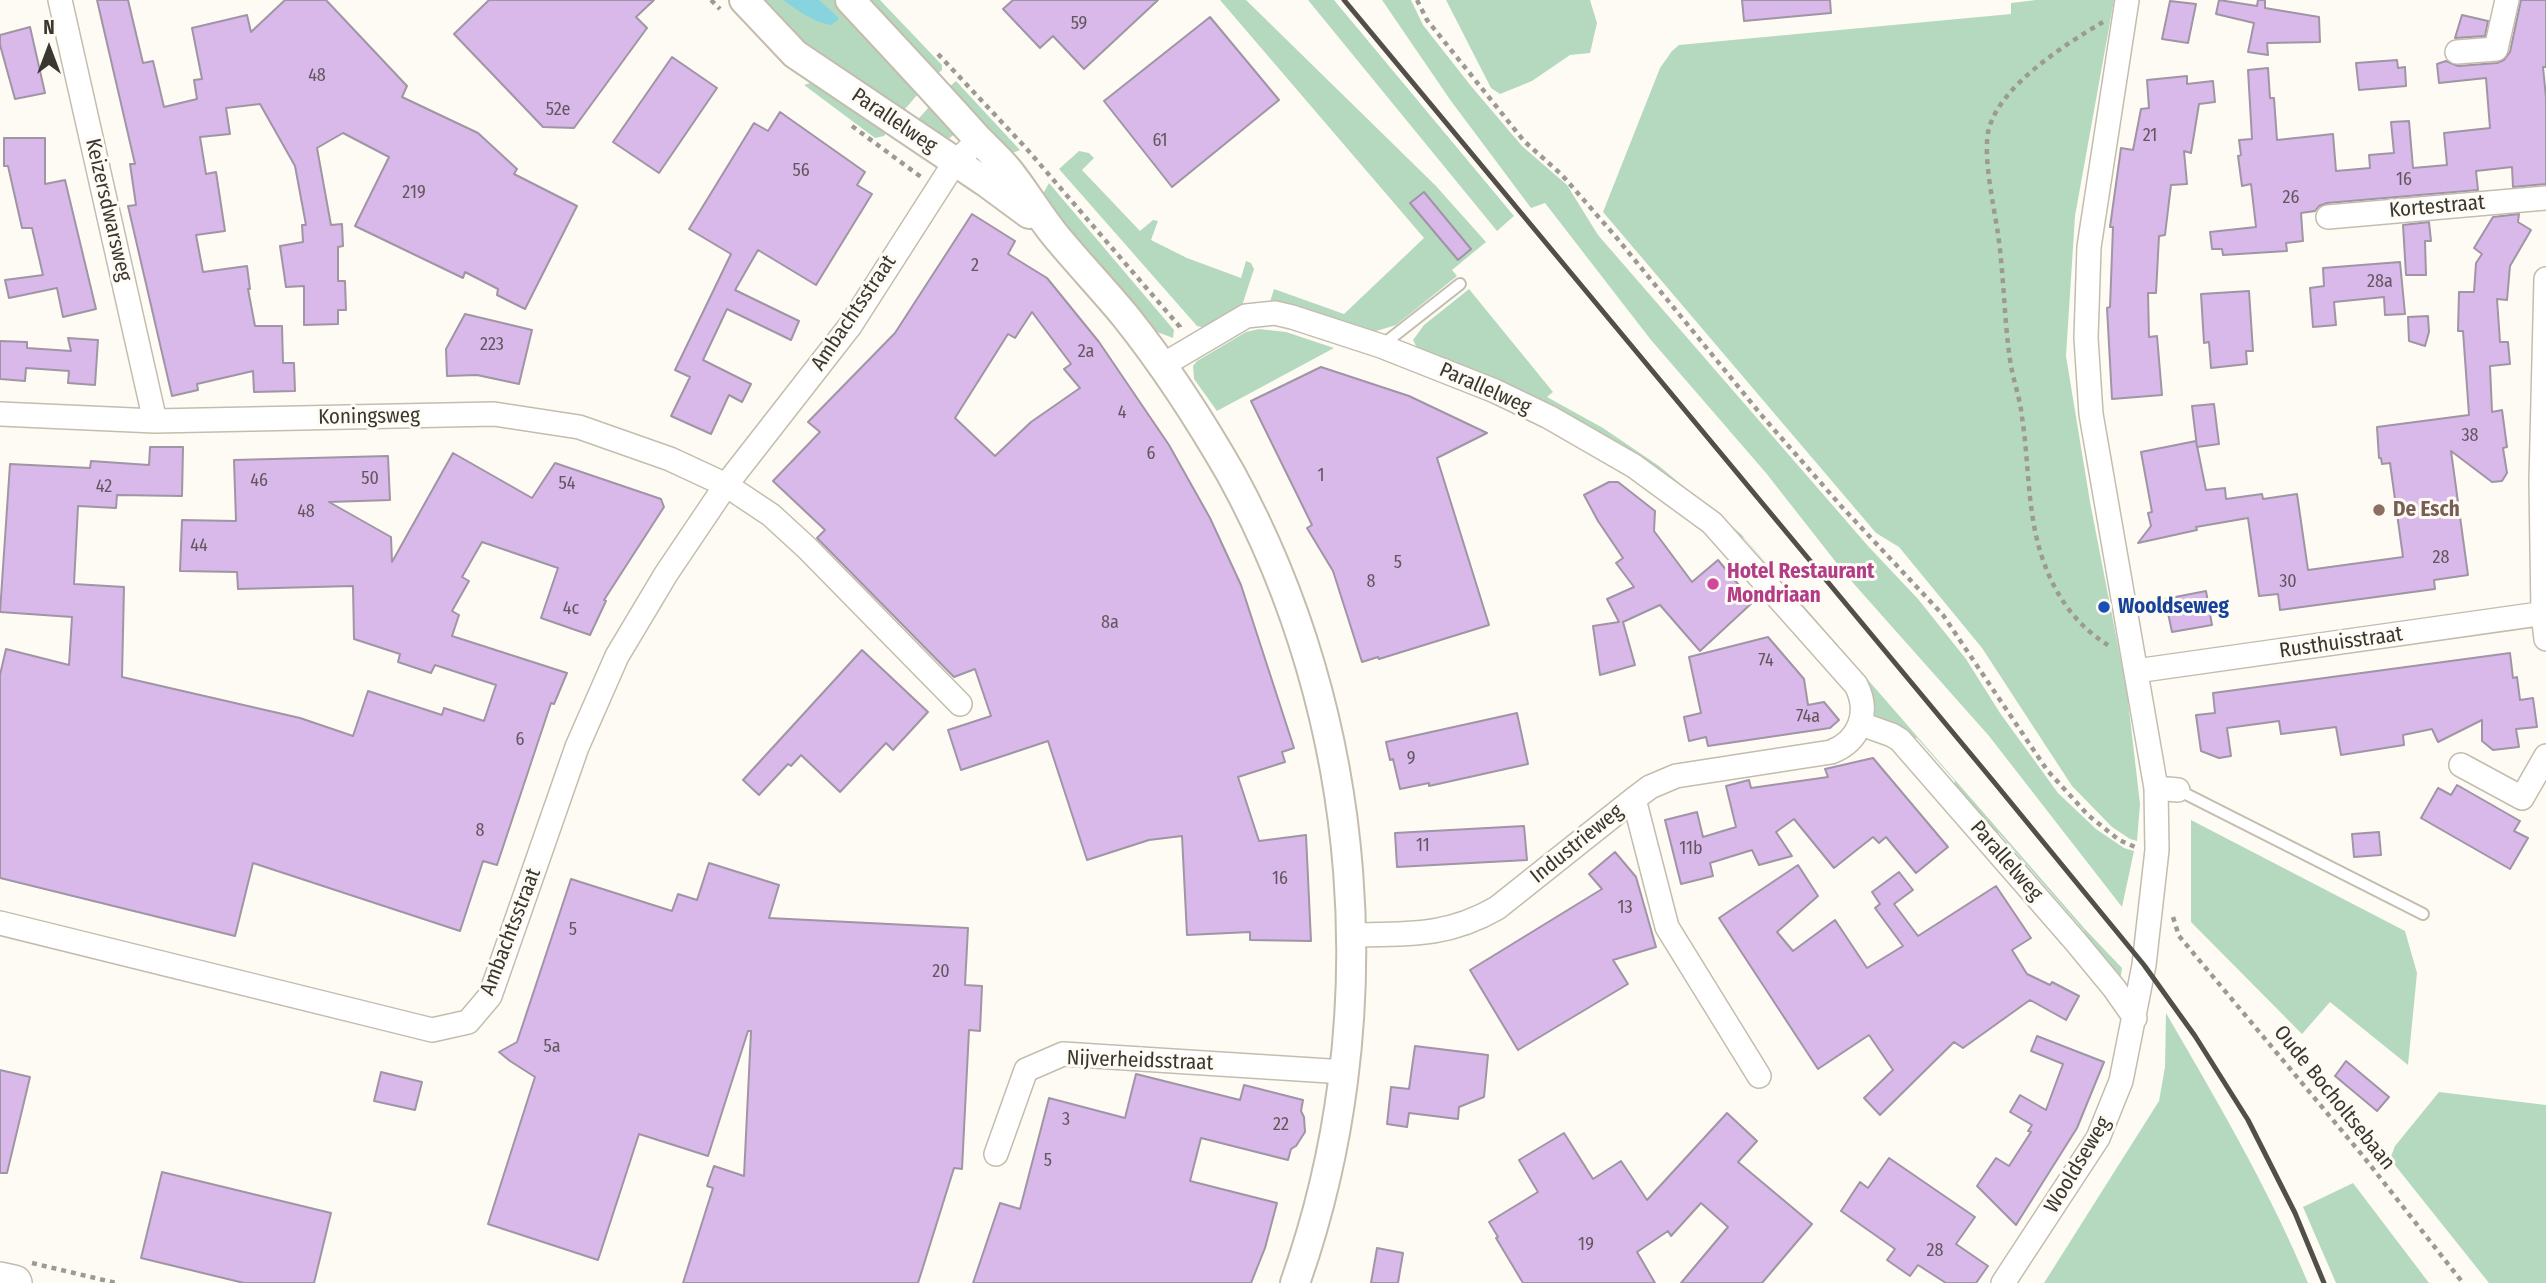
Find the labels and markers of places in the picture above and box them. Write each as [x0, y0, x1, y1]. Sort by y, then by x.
place label: De Esch [2393, 497, 2460, 523]
marker: De Esch [2371, 502, 2387, 518]
place label: Hotel Restaurant Mondriaan [1727, 559, 1874, 609]
marker: Hotel Restaurant Mondriaan [1705, 576, 1721, 592]
place label: Wooldseweg [2118, 594, 2229, 620]
marker: Wooldseweg [2096, 599, 2112, 615]

